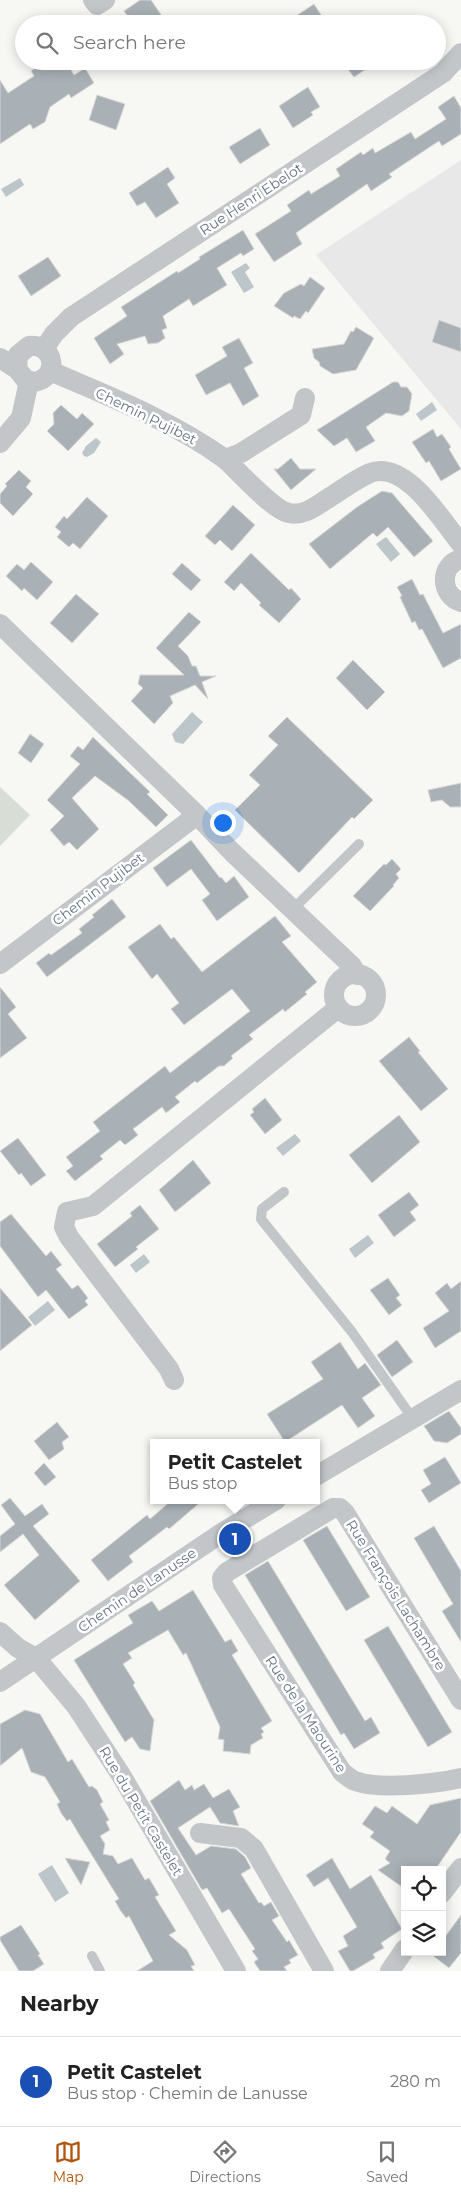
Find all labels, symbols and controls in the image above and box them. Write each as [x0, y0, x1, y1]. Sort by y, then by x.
search box [15, 15, 446, 70]
icon: search [33, 29, 61, 57]
text: Search here [73, 31, 186, 54]
street label: Rue Henri Ebelot [196, 159, 306, 239]
street label: Chemin Pujibet [92, 384, 200, 448]
your location [210, 810, 236, 836]
street label: Chemin Pujibet [49, 848, 148, 929]
popup [150, 1439, 320, 1504]
text: Petit Castelet [168, 1451, 302, 1474]
text: Bus stop [168, 1474, 237, 1493]
street label: Rue François Lachambre [342, 1516, 450, 1674]
pin: 1 [219, 1520, 251, 1558]
street label: Chemin de Lanusse [74, 1544, 200, 1636]
street label: Rue de la Maourine [261, 1652, 351, 1776]
street label: Rue du Petit Castelet [95, 1743, 187, 1879]
map controls [401, 1866, 446, 1956]
button: locate [401, 1866, 446, 1911]
button: layers [401, 1911, 446, 1956]
text: Nearby [20, 1991, 99, 2016]
text: Petit Castelet [67, 2061, 202, 2084]
text: 1 [33, 2072, 39, 2091]
text: 280 m [390, 2072, 441, 2091]
text: Bus stop · Chemin de Lanusse [67, 2084, 308, 2103]
tab: Map [53, 2138, 84, 2186]
tab: Directions [189, 2138, 261, 2186]
tab: Saved [366, 2138, 408, 2186]

